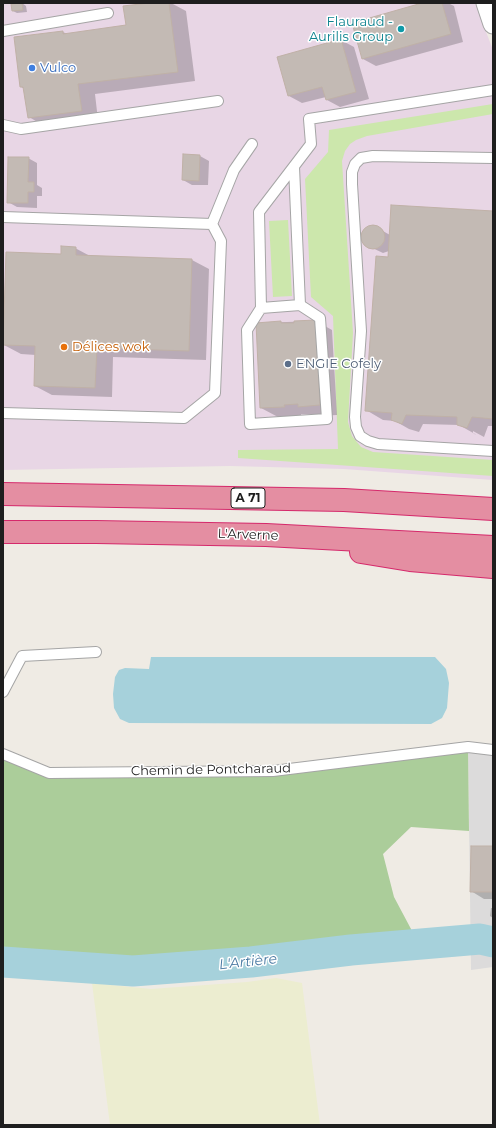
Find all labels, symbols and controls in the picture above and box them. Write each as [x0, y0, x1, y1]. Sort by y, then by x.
place label: Flauraud - Aurilis Group [309, 14, 393, 45]
marker: Flauraud - Aurilis Group [396, 24, 406, 34]
place label: Vulco [40, 60, 76, 76]
marker: Vulco [27, 63, 37, 73]
place label: Délices wok [72, 339, 150, 355]
marker: Délices wok [59, 342, 69, 352]
place label: ENGIE Cofely [296, 356, 381, 372]
marker: ENGIE Cofely [283, 359, 293, 369]
road number: A 71 [231, 488, 265, 508]
street label: L'Arverne [217, 526, 279, 544]
street label: Chemin de Pontcharaud [131, 761, 291, 779]
water label: L'Artière [218, 951, 278, 973]

